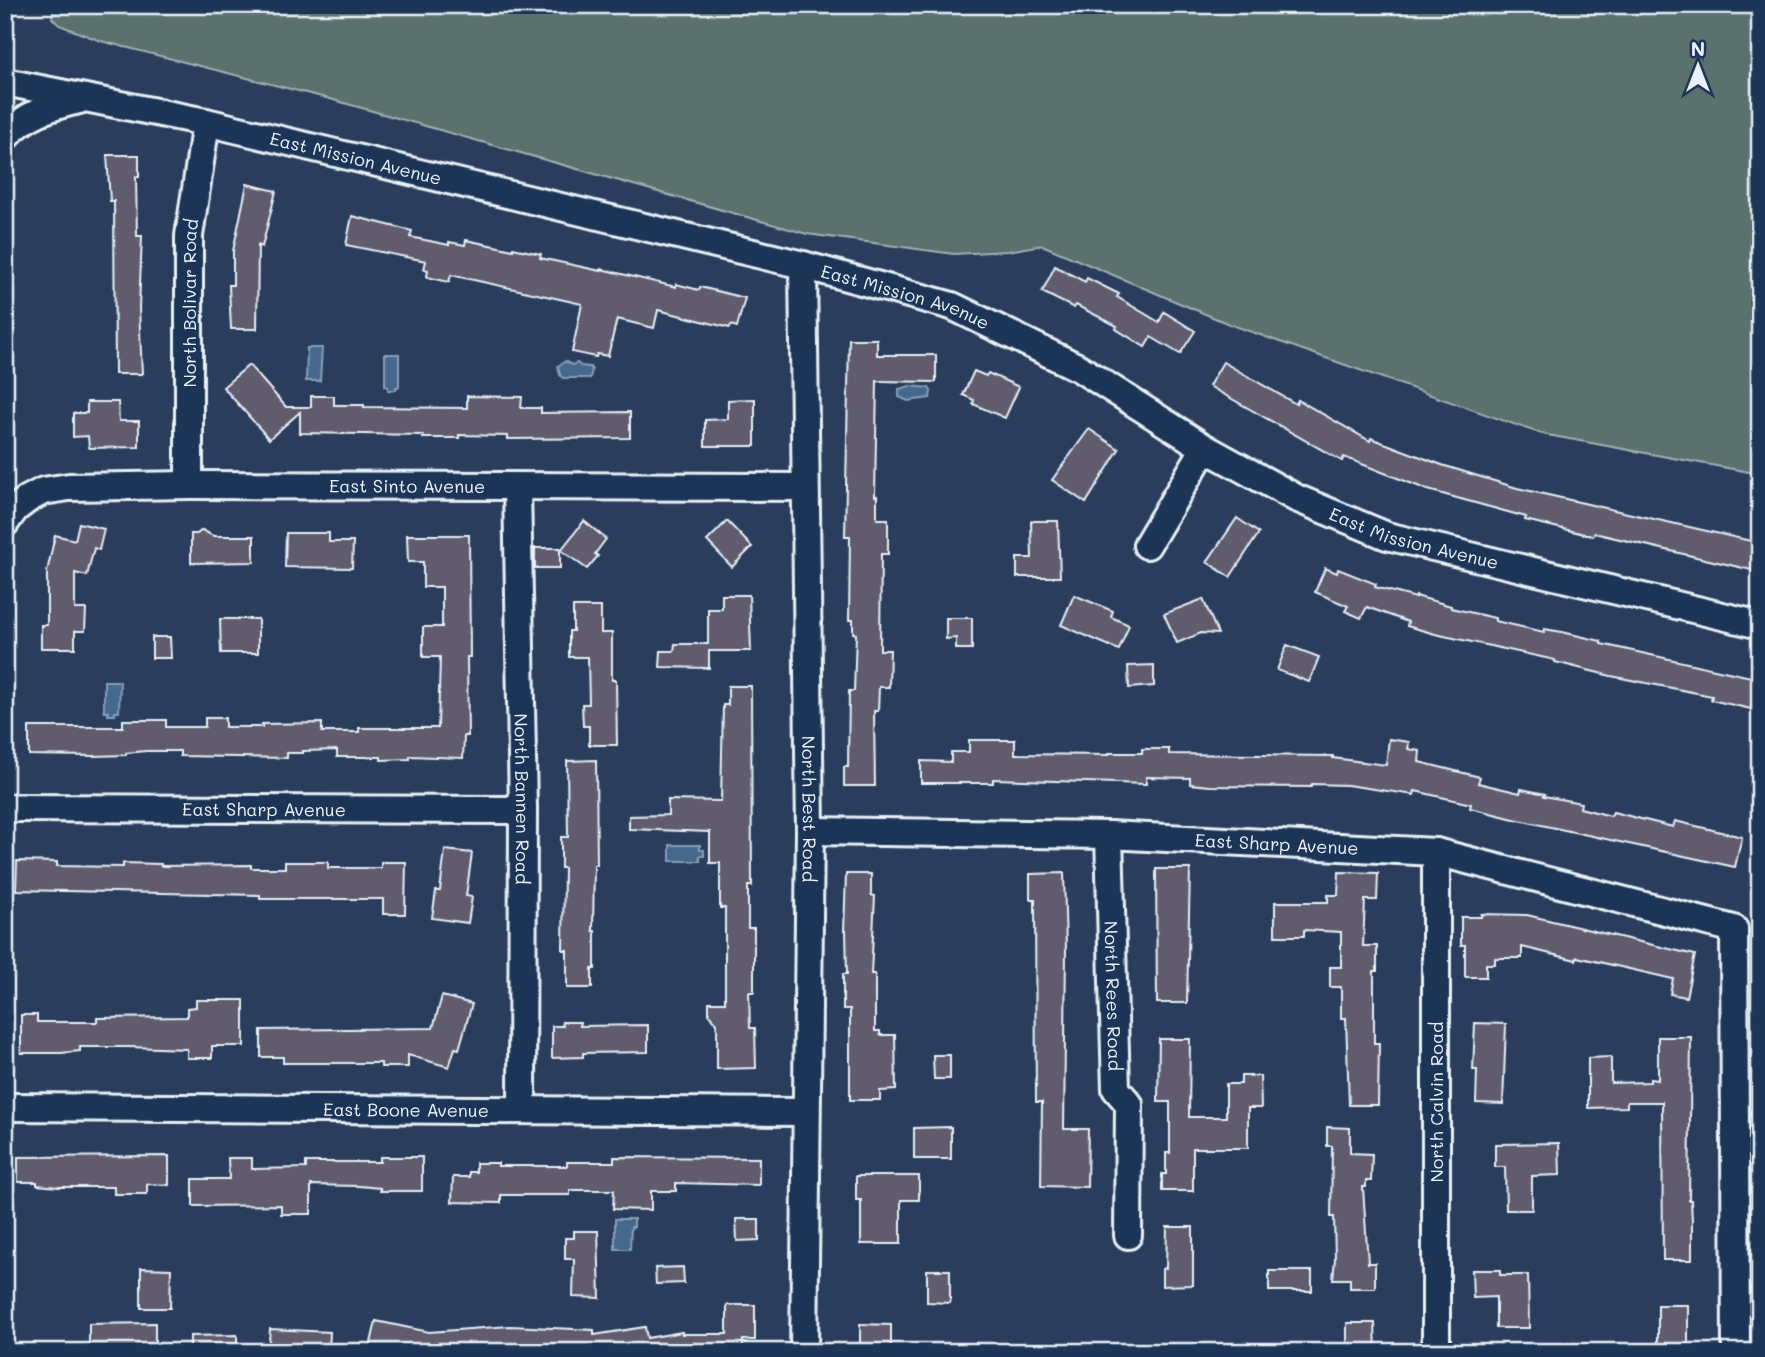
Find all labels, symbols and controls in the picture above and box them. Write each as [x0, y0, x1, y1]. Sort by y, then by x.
north arrow [1664, 32, 1734, 102]
text: N [1691, 36, 1705, 61]
street label: East Mission Avenue [268, 126, 444, 190]
street label: North Bolivar Road [176, 217, 203, 388]
street label: East Mission Avenue [818, 259, 994, 335]
street label: East Sinto Avenue [329, 473, 485, 498]
street label: East Mission Avenue [1326, 501, 1501, 574]
street label: North Bannen Road [509, 713, 535, 884]
street label: North Best Road [797, 736, 822, 882]
street label: East Sharp Avenue [182, 797, 346, 821]
street label: East Sharp Avenue [1194, 827, 1359, 860]
street label: North Rees Road [1099, 921, 1127, 1071]
street label: North Calvin Road [1424, 1021, 1448, 1183]
street label: East Boone Avenue [323, 1097, 489, 1122]

